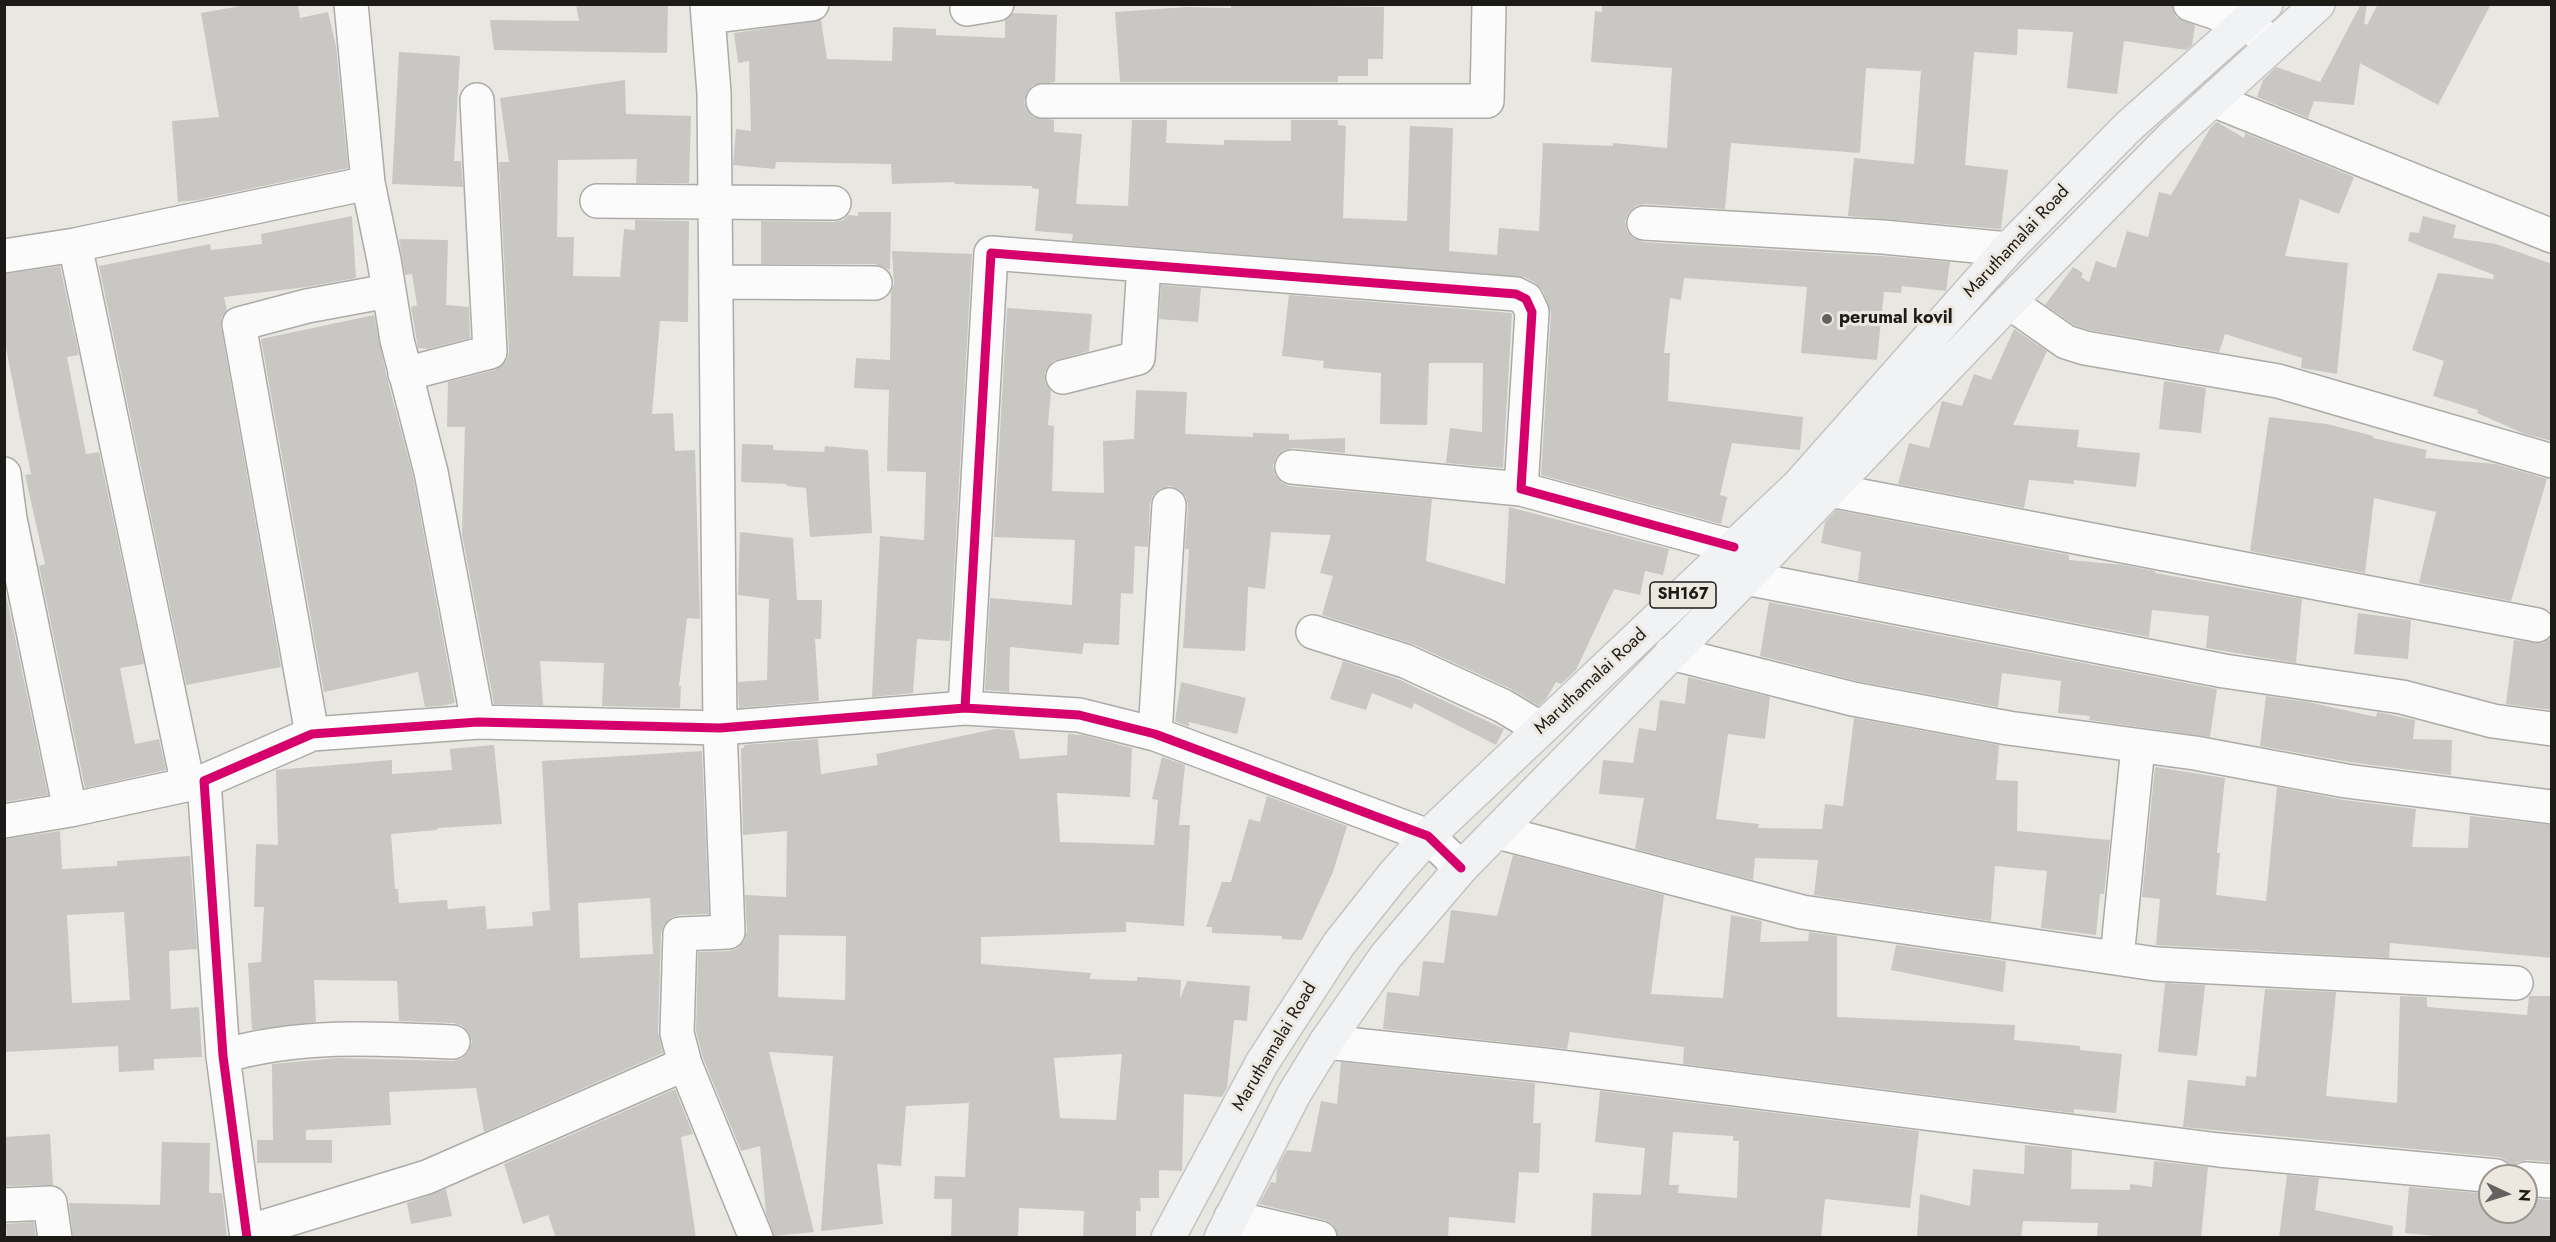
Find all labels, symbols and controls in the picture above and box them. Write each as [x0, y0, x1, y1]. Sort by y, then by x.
street label: Maruthamalai Road [1959, 181, 2075, 303]
place label: perumal kovil [1839, 308, 1953, 330]
marker: perumal kovil [1820, 312, 1834, 326]
road number: SH167 [1650, 582, 1716, 608]
street label: Maruthamalai Road [1530, 624, 1652, 740]
street label: Maruthamalai Road [1228, 979, 1322, 1115]
north arrow [2478, 1164, 2538, 1224]
text: N [2513, 1188, 2536, 1202]

